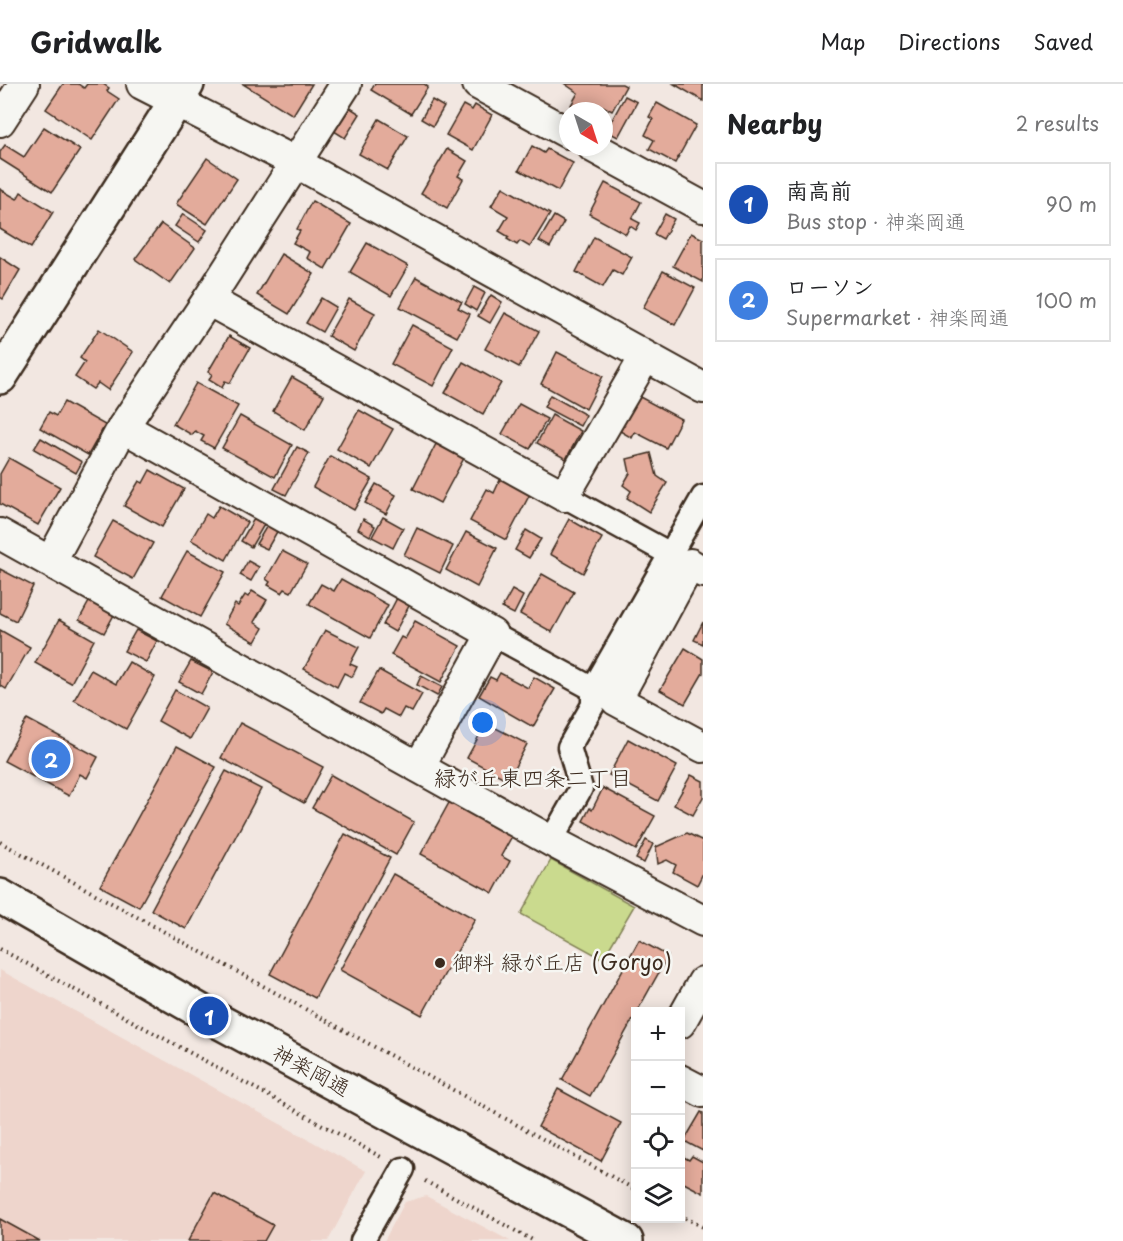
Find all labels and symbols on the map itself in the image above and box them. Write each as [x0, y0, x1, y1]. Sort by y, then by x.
north arrow [559, 102, 613, 156]
your location [468, 708, 497, 737]
pin: 2 [32, 736, 70, 782]
district label: 緑が丘東四条二丁目 [434, 760, 632, 793]
place label: 御料 緑が丘店 (Goryo) [452, 945, 672, 977]
marker: 御料 緑が丘店 (Goryo) [433, 956, 447, 970]
pin: 1 [190, 994, 228, 1038]
street label: 神楽岡通 [267, 1035, 357, 1103]

